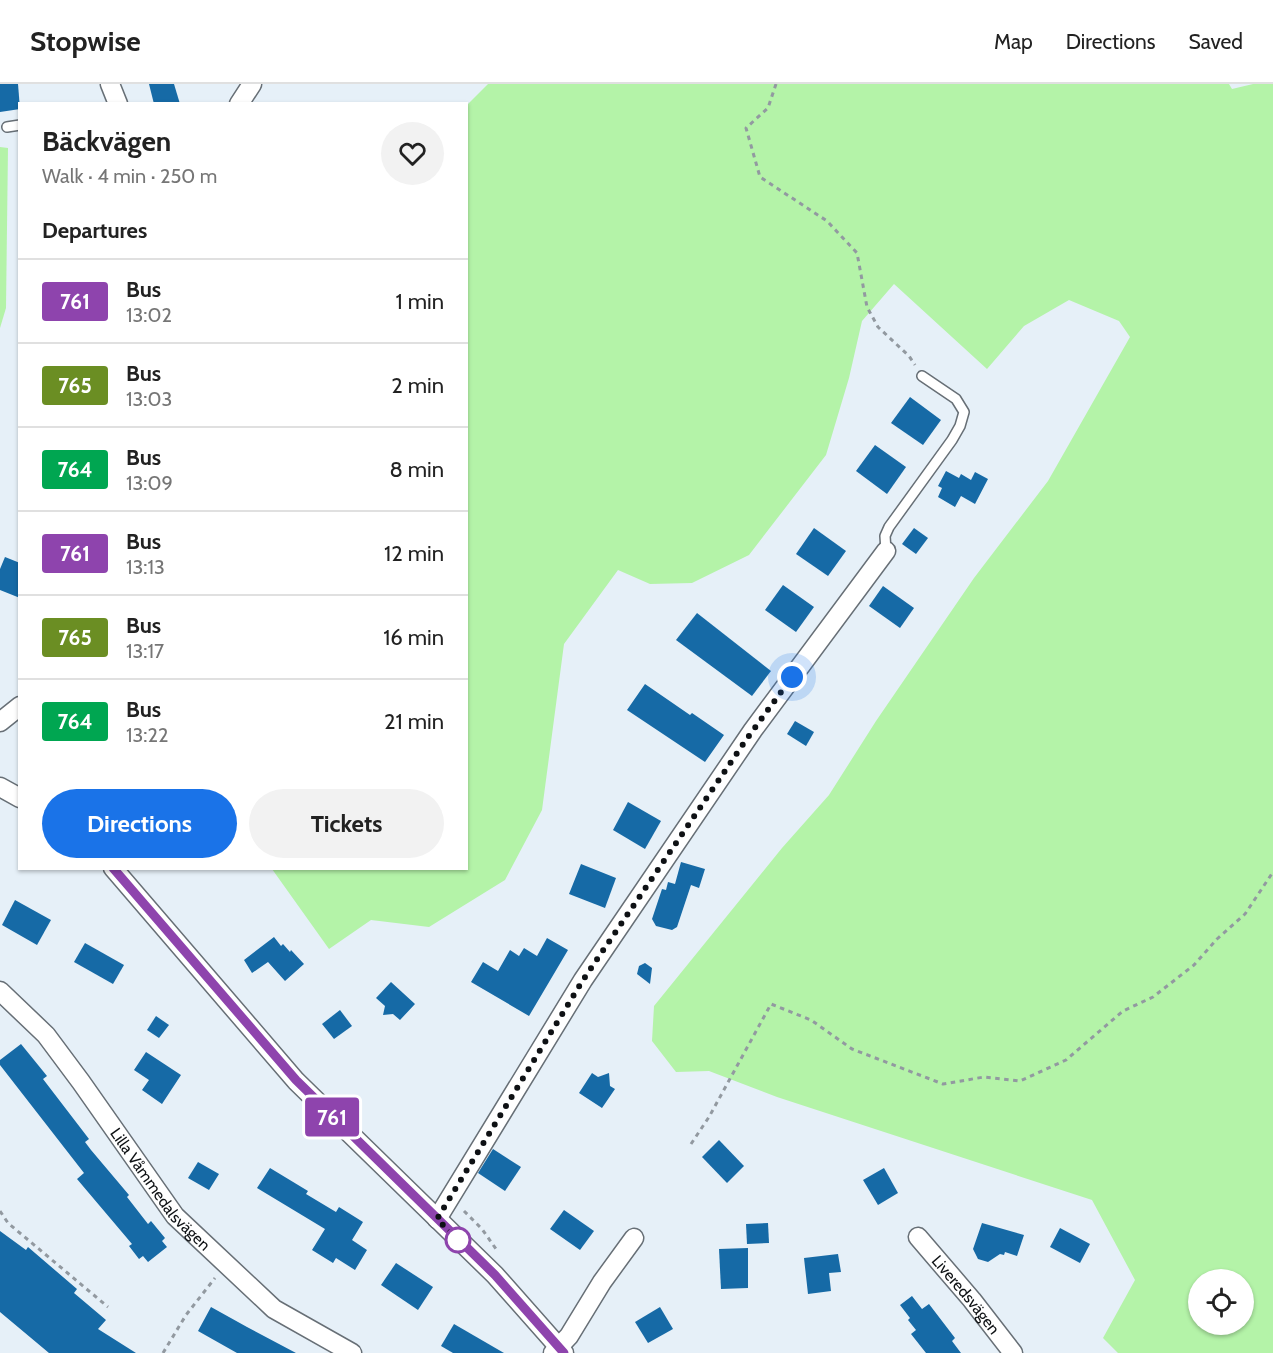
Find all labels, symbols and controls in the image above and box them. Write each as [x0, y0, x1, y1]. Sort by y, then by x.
text: Stopwise [30, 24, 141, 58]
text: Map [994, 29, 1033, 54]
text: Directions [1066, 29, 1155, 54]
text: Saved [1188, 29, 1243, 54]
button: heart [381, 122, 444, 185]
text: Bäckvägen [42, 124, 171, 158]
text: Walk · 4 min · 250 m [42, 164, 217, 188]
text: Departures [42, 217, 147, 244]
text: Bus [126, 276, 161, 303]
text: 1 min [396, 288, 444, 315]
text: 761 [60, 289, 90, 314]
text: 13:02 [126, 303, 172, 327]
text: Bus [126, 360, 161, 387]
text: 2 min [391, 372, 444, 399]
text: 765 [58, 373, 92, 398]
text: 13:03 [126, 387, 172, 411]
text: Bus [126, 444, 161, 471]
text: 8 min [389, 456, 444, 483]
text: 764 [57, 457, 93, 482]
text: 13:09 [126, 471, 173, 495]
text: Bus [126, 528, 161, 555]
text: 12 min [384, 540, 444, 567]
text: 761 [60, 541, 90, 566]
text: 13:13 [126, 555, 165, 579]
text: Bus [126, 612, 161, 639]
text: 16 min [383, 624, 444, 651]
text: 765 [58, 625, 92, 650]
text: 13:17 [126, 639, 164, 663]
your location [777, 662, 807, 692]
text: Bus [126, 696, 161, 723]
text: 21 min [384, 708, 444, 735]
text: 764 [57, 709, 93, 734]
text: 13:22 [126, 723, 168, 747]
button: Directions [42, 789, 237, 858]
button: Tickets [249, 789, 444, 858]
line badge: 761 [298, 1098, 366, 1136]
text: 761 [317, 1105, 347, 1130]
street label: Lilla Våmmedalsvägen [107, 1124, 215, 1254]
unlabelled marker [445, 1227, 471, 1253]
street label: Liveredsvägen [928, 1251, 1004, 1338]
map controls [1188, 1269, 1254, 1335]
button: locate [1188, 1269, 1254, 1335]

